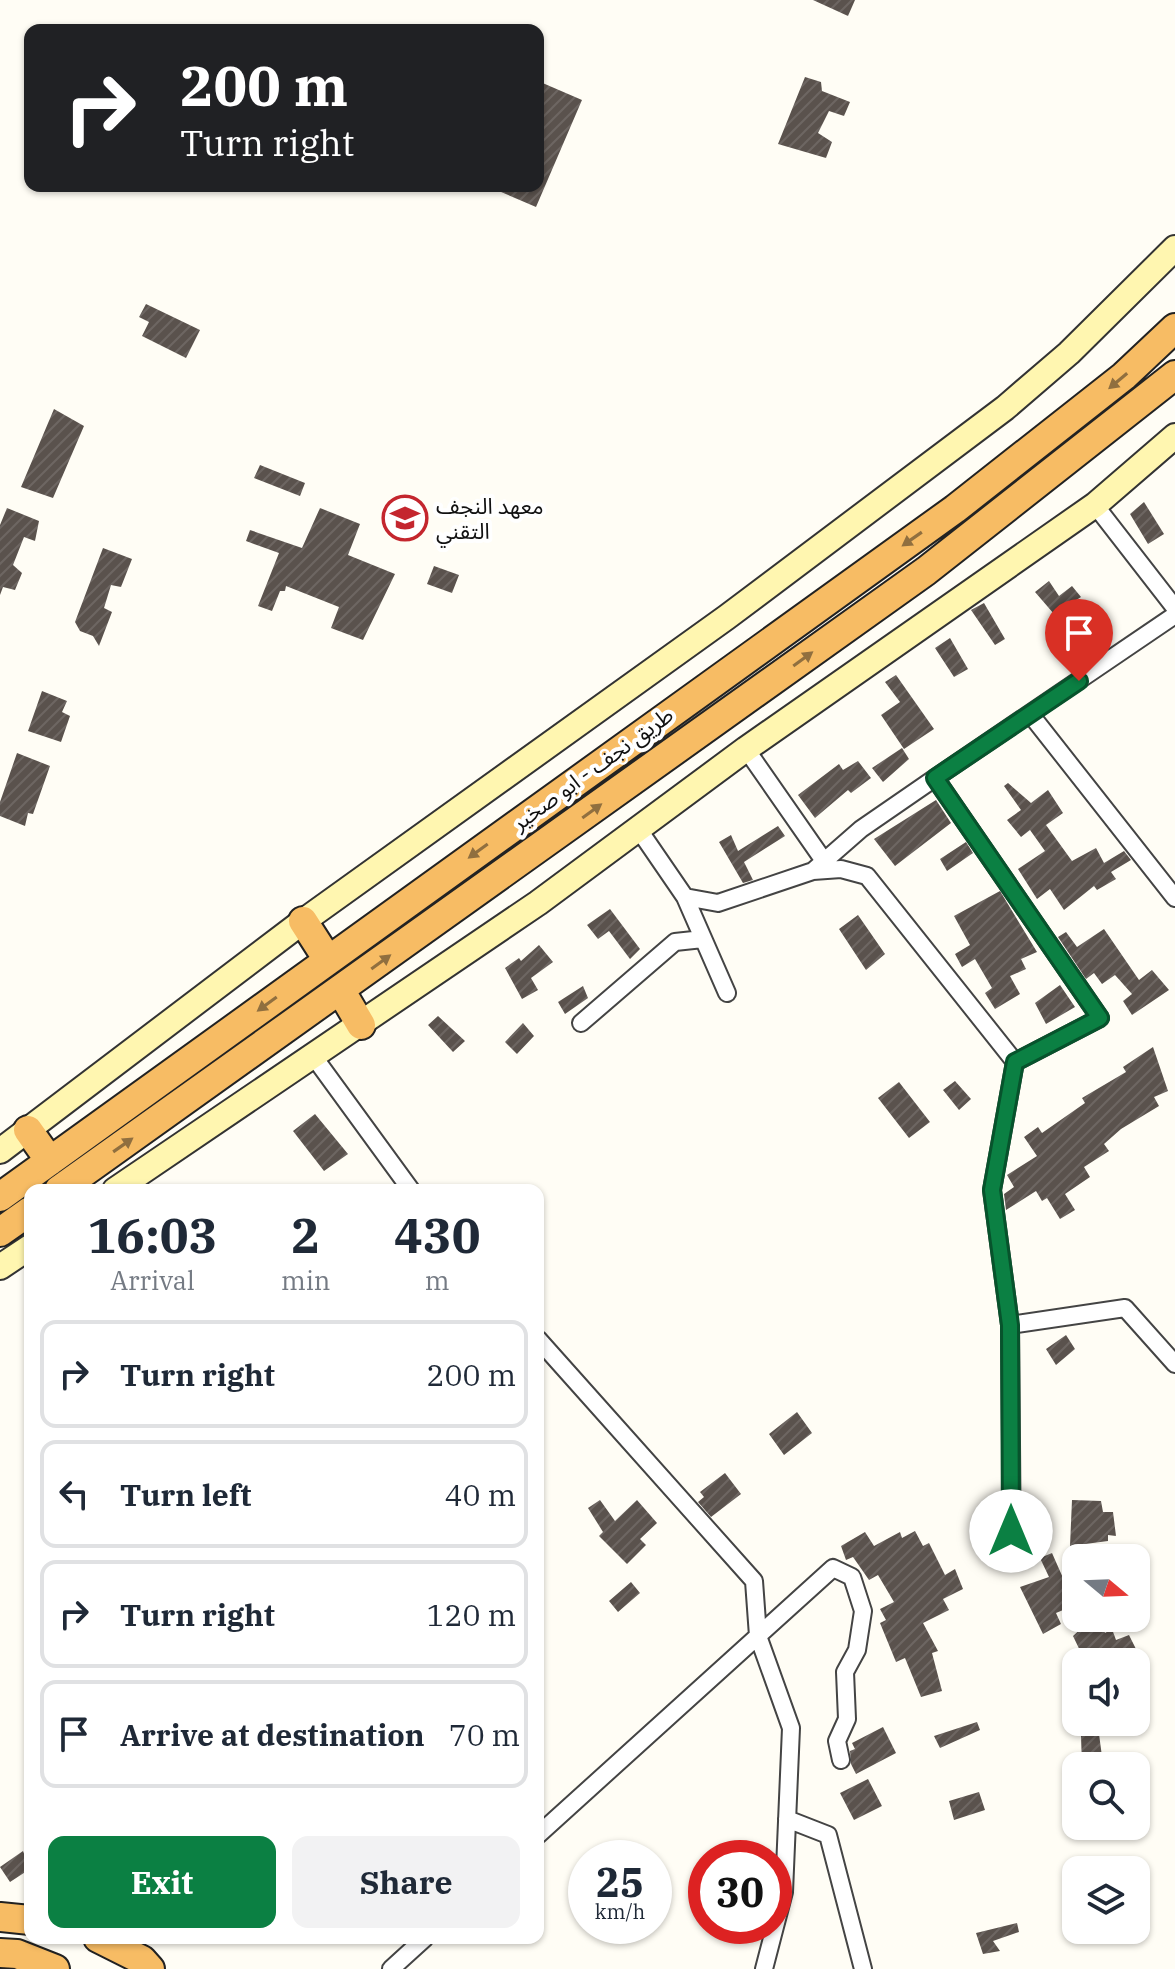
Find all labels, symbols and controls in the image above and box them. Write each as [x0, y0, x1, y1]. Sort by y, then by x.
text: 200 m [180, 49, 348, 121]
icon: right [48, 56, 152, 160]
text: Turn right [180, 119, 354, 166]
one-way arrow [1108, 372, 1128, 389]
place label: معهد النجف التقني [436, 491, 544, 548]
school or university icon: معهد النجف التقني [381, 494, 429, 542]
one-way arrow [901, 531, 922, 546]
pin [1045, 599, 1113, 681]
icon: arrive [1057, 611, 1101, 655]
one-way arrow [793, 652, 814, 668]
street label: طريق نجف - ابو صخير [505, 700, 679, 837]
one-way arrow [581, 803, 603, 819]
one-way arrow [467, 843, 488, 859]
one-way arrow [370, 955, 391, 970]
one-way arrow [257, 996, 278, 1011]
one-way arrow [112, 1138, 133, 1153]
text: 16:03 [88, 1204, 217, 1266]
text: 2 [291, 1204, 320, 1266]
text: 430 [394, 1204, 480, 1266]
text: Arrival [110, 1263, 195, 1297]
text: min [281, 1263, 330, 1297]
text: m [425, 1263, 450, 1297]
icon: right [52, 1352, 96, 1396]
text: Turn right [120, 1355, 275, 1394]
text: 200 m [426, 1355, 516, 1394]
icon: left [52, 1472, 96, 1516]
text: Turn left [120, 1475, 252, 1514]
text: 40 m [444, 1475, 516, 1514]
position arrow [969, 1489, 1053, 1573]
north arrow [1062, 1544, 1150, 1632]
map controls [1062, 1544, 1150, 1944]
icon: right [52, 1592, 96, 1636]
text: Turn right [120, 1595, 275, 1634]
text: 120 m [426, 1595, 516, 1634]
button: sound [1062, 1648, 1150, 1736]
icon: arrive [52, 1712, 96, 1756]
text: Arrive at destination [120, 1715, 425, 1754]
text: 70 m [449, 1715, 520, 1754]
button: search [1062, 1752, 1150, 1840]
button: Exit [48, 1836, 276, 1928]
button: Share [292, 1836, 520, 1928]
speed limit sign: 30 [688, 1840, 792, 1944]
text: 25 [596, 1856, 644, 1908]
button: layers [1062, 1856, 1150, 1944]
text: km/h [595, 1898, 645, 1925]

